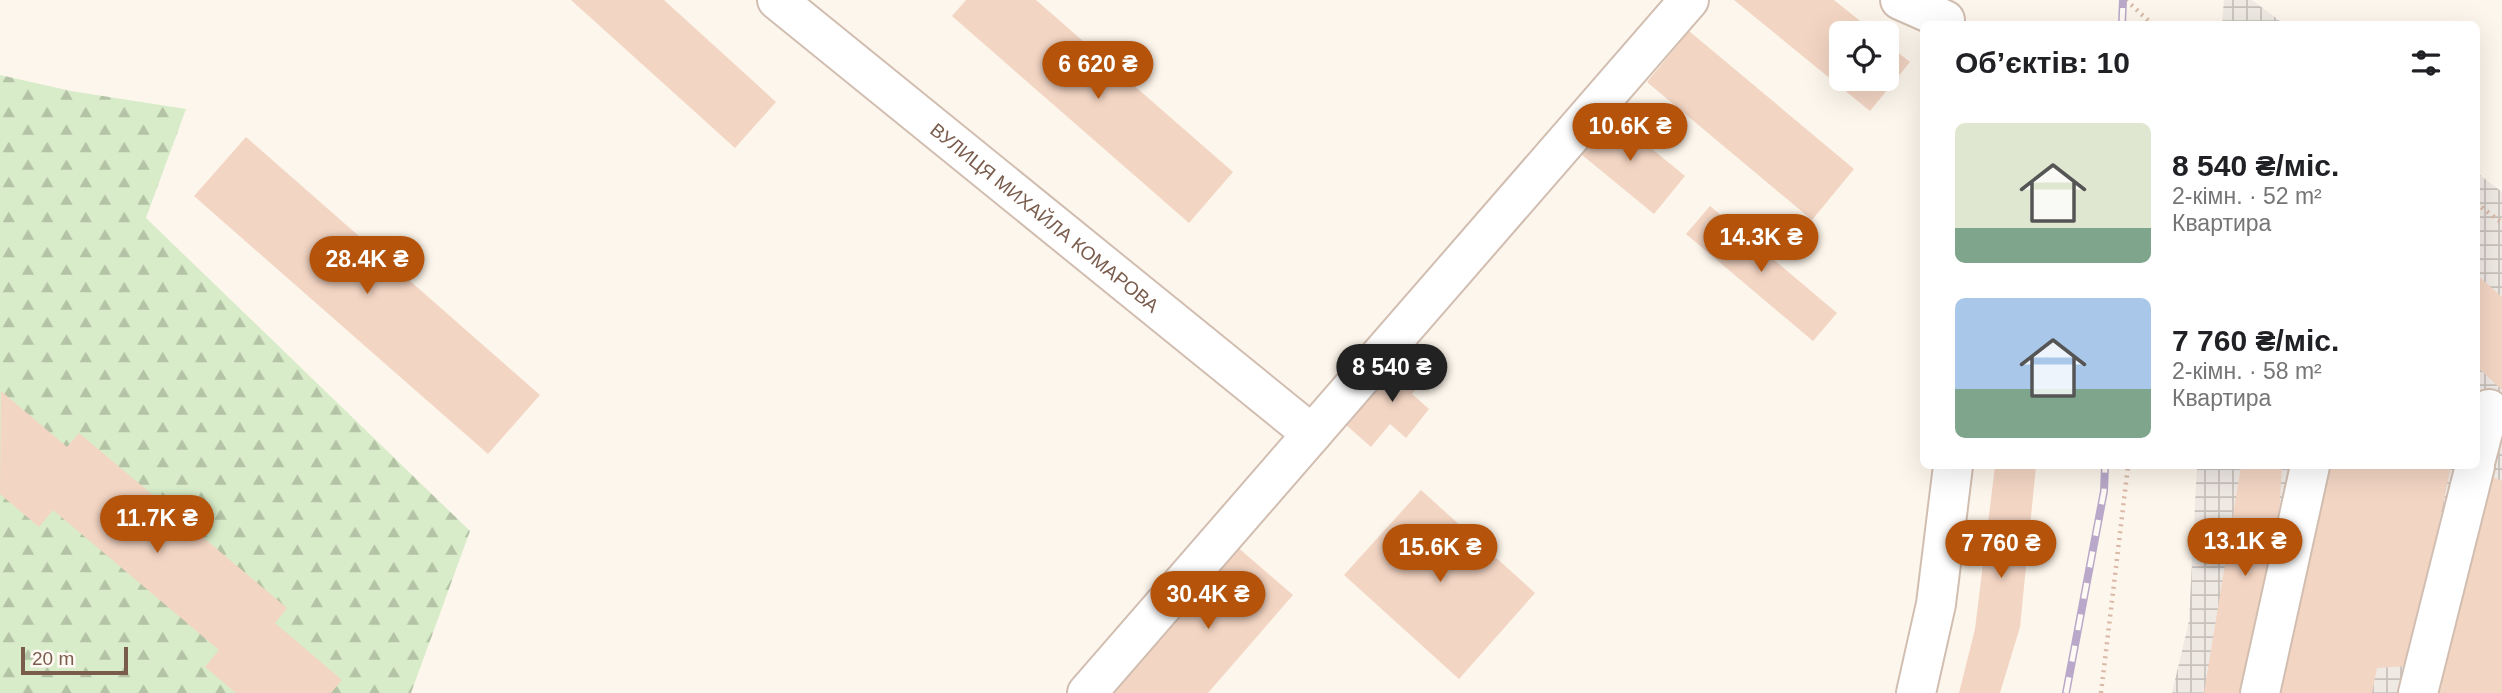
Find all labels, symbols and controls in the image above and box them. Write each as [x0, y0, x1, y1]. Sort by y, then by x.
map controls [1829, 21, 1899, 91]
button: locate [1829, 21, 1899, 91]
pin: 6 620 ₴ [1033, 42, 1163, 101]
icon: filters [2407, 44, 2445, 82]
text: Об’єктів: 10 [1955, 46, 2130, 79]
text: 6 620 ₴ [1058, 51, 1138, 77]
pin: 10.6K ₴ [1565, 104, 1695, 163]
text: 10.6K ₴ [1588, 113, 1672, 139]
street label: ВУЛИЦЯ МИХАЙЛА КОМАРОВА [927, 119, 1163, 316]
text: 8 540 ₴/міс. [2172, 149, 2339, 182]
icon: home [2011, 151, 2095, 235]
text: 2-кімн. · 52 m² [2172, 183, 2322, 209]
text: Квартира [2172, 210, 2271, 236]
pin: 14.3K ₴ [1696, 215, 1826, 274]
text: 14.3K ₴ [1719, 224, 1803, 250]
pin: 28.4K ₴ [302, 236, 432, 296]
text: 28.4K ₴ [325, 246, 409, 272]
text: 7 760 ₴/міс. [2172, 324, 2339, 357]
icon: home [2011, 326, 2095, 410]
pin: 8 540 ₴ [1327, 344, 1457, 404]
text: 8 540 ₴ [1352, 354, 1432, 380]
text: 2-кімн. · 58 m² [2172, 358, 2322, 384]
text: Квартира [2172, 385, 2271, 411]
pin: 11.7K ₴ [92, 496, 222, 555]
text: 11.7K ₴ [116, 505, 198, 531]
pin: 13.1K ₴ [2180, 518, 2310, 578]
pin: 7 760 ₴ [1936, 520, 2066, 580]
pin: 15.6K ₴ [1375, 524, 1505, 584]
text: 13.1K ₴ [2203, 528, 2287, 554]
text: 7 760 ₴ [1961, 530, 2041, 556]
text: 15.6K ₴ [1398, 534, 1482, 560]
pin: 30.4K ₴ [1143, 572, 1273, 631]
text: 30.4K ₴ [1166, 581, 1250, 607]
scale bar [21, 644, 128, 676]
text: 20 m [32, 648, 74, 669]

